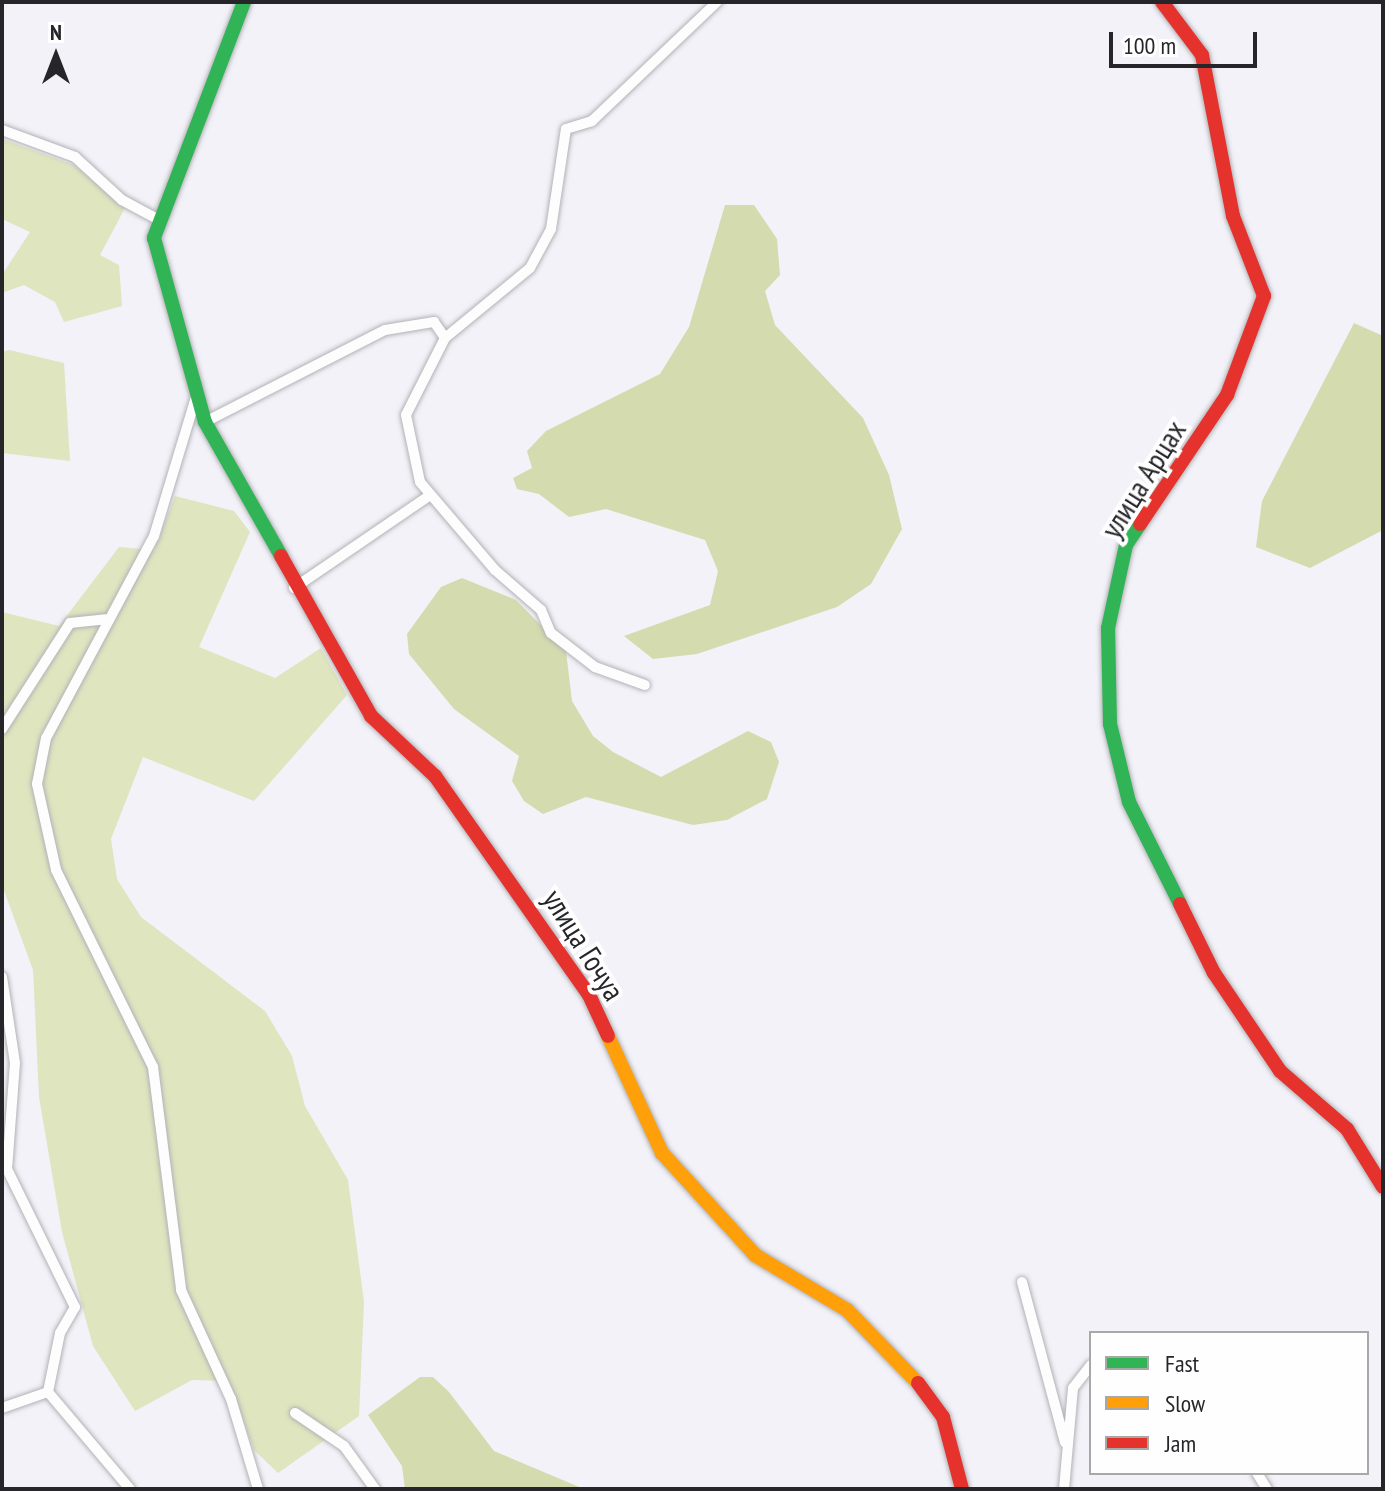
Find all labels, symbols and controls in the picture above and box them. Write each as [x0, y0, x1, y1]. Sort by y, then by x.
north arrow [16, 16, 96, 96]
scale bar [1113, 16, 1261, 66]
text: N [50, 18, 62, 46]
text: 100 m [1123, 30, 1176, 61]
street label: улица Арцах [1093, 413, 1193, 545]
street label: улица Гочуа [536, 883, 632, 1007]
legend [1089, 1331, 1369, 1475]
text: Fast [1165, 1348, 1199, 1379]
text: Slow [1165, 1388, 1205, 1419]
text: Jam [1165, 1428, 1196, 1459]

